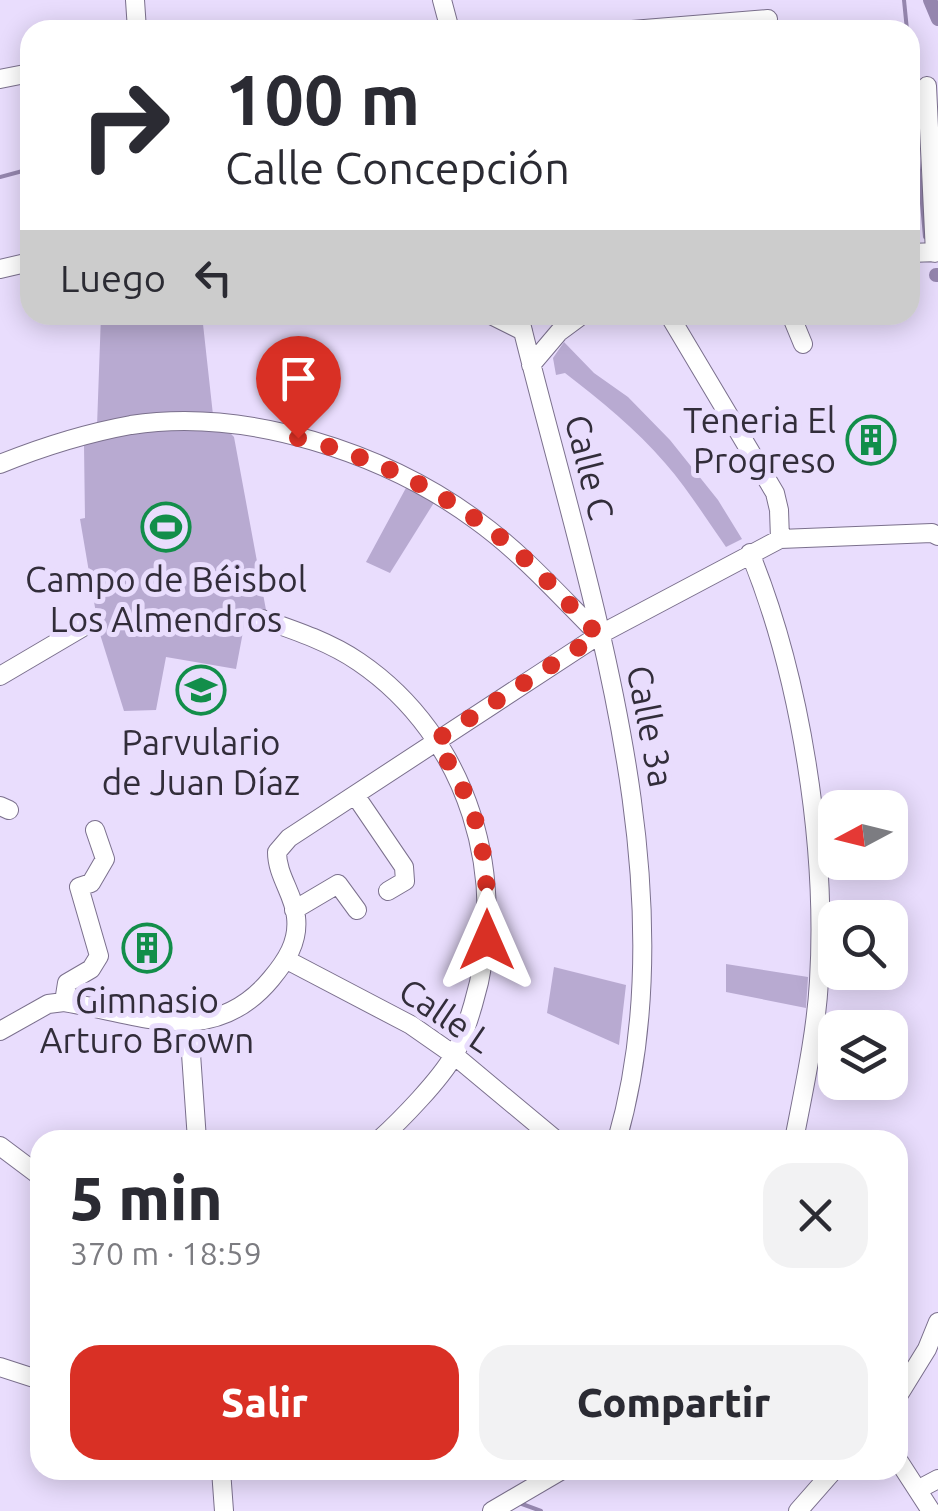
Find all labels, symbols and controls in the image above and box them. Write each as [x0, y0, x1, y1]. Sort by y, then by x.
icon: right [60, 60, 190, 190]
text: 100 m [225, 60, 420, 138]
text: Calle Concepción [225, 142, 570, 193]
icon: left [186, 250, 241, 305]
text: Luego [60, 257, 166, 299]
pin [256, 336, 341, 439]
icon: arrive [271, 351, 326, 406]
place label: Teneria El Progreso [683, 400, 836, 480]
street label: Calle C [558, 410, 622, 524]
building icon: Teneria El Progreso [845, 414, 897, 466]
sports icon: Campo de Béisbol Los Almendros [140, 501, 192, 553]
place label: Campo de Béisbol Los Almendros [25, 559, 307, 639]
street label: Calle 3a [620, 662, 682, 790]
school or university icon: Parvulario de Juan Díaz [175, 664, 227, 716]
place label: Parvulario de Juan Díaz [102, 722, 300, 802]
north arrow [818, 790, 908, 880]
map controls [818, 790, 908, 1100]
position arrow [435, 888, 539, 992]
button: search [818, 900, 908, 990]
building icon: Gimnasio Arturo Brown [121, 922, 173, 974]
street label: Calle L [392, 970, 500, 1060]
place label: Gimnasio Arturo Brown [40, 980, 254, 1060]
button: layers [818, 1010, 908, 1100]
button: close [763, 1163, 868, 1268]
text: 5 min [70, 1164, 223, 1231]
text: 370 m · 18:59 [70, 1235, 262, 1271]
button: Salir [70, 1345, 459, 1460]
button: Compartir [479, 1345, 868, 1460]

